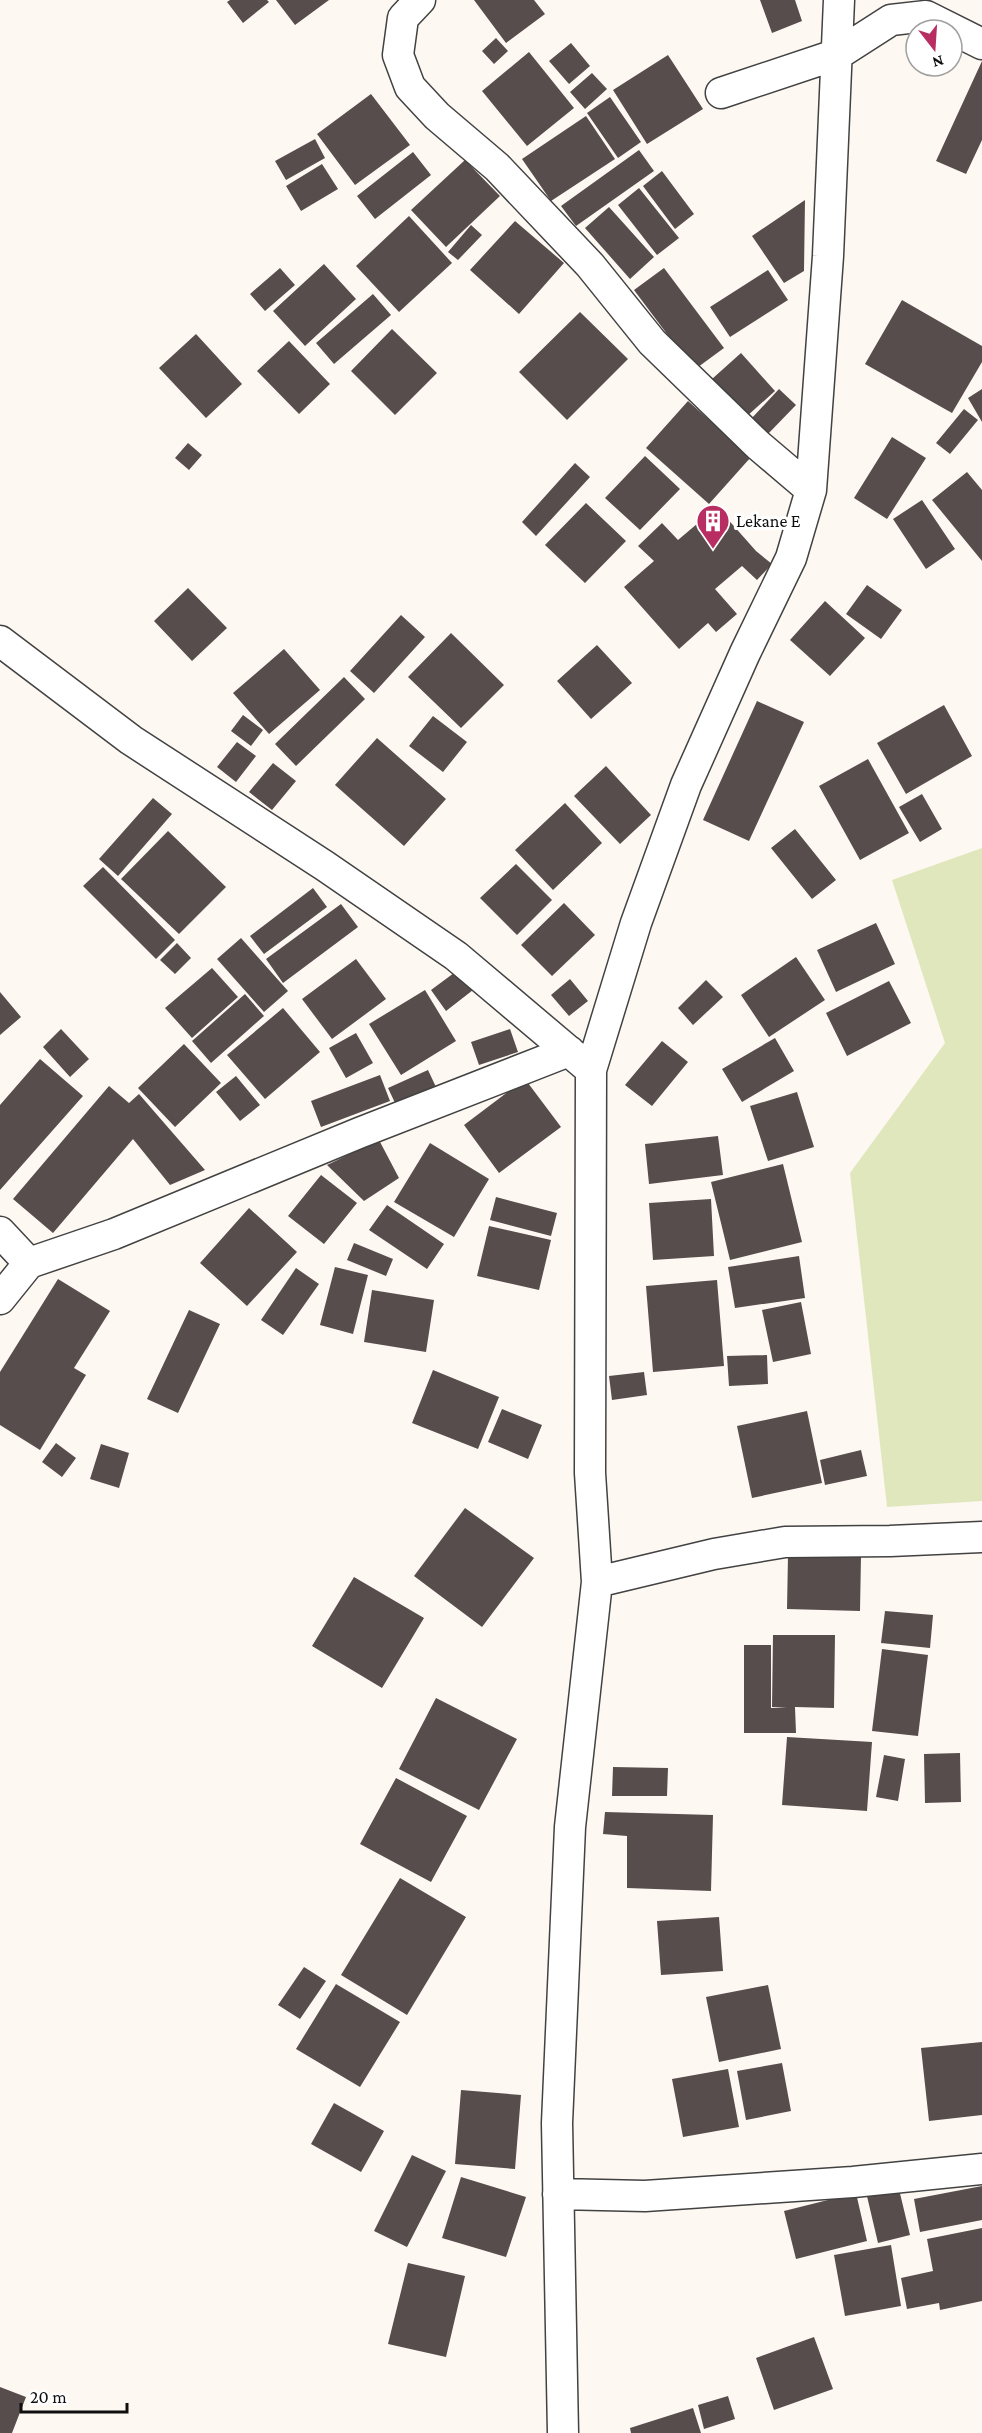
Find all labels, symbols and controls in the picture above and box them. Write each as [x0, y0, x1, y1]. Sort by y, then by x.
north arrow [904, 18, 964, 78]
text: N [930, 52, 946, 72]
building icon: Lekane E [695, 503, 731, 550]
place label: Lekane E [736, 511, 801, 531]
scale bar [21, 2376, 128, 2414]
text: 20 m [30, 2387, 67, 2407]

